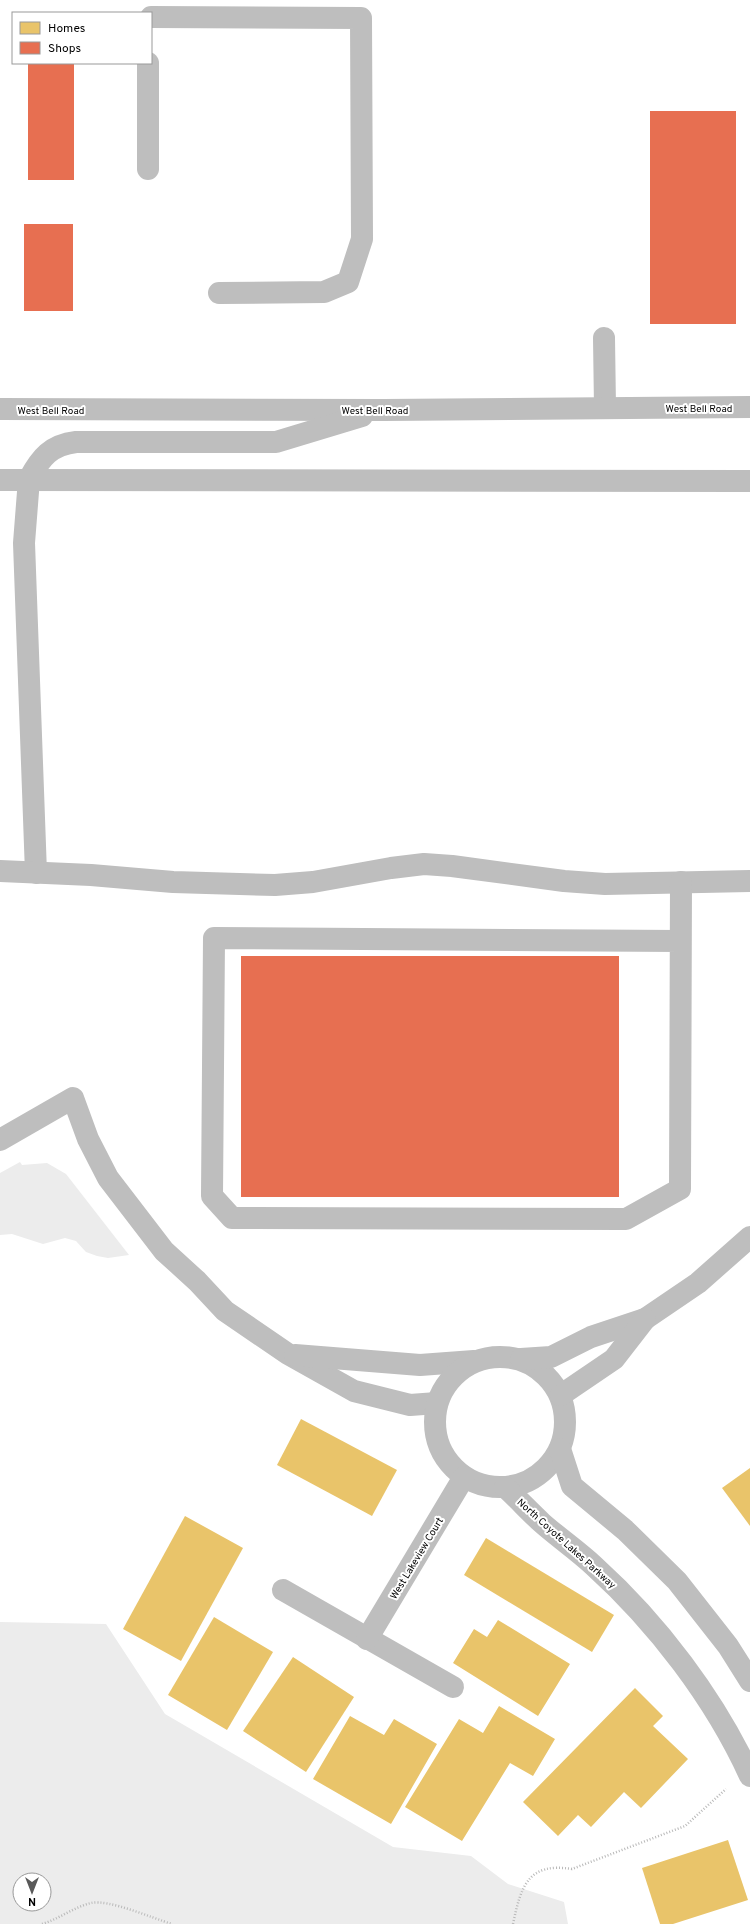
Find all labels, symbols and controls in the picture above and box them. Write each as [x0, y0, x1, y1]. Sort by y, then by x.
legend [12, 12, 152, 64]
text: Homes [48, 21, 85, 37]
text: Shops [48, 41, 81, 57]
street label: West Bell Road [666, 403, 732, 416]
street label: West Bell Road [18, 405, 84, 418]
street label: West Bell Road [342, 405, 408, 418]
street label: North Coyote Lakes Parkway [514, 1496, 618, 1592]
street label: West Lakeview Court [388, 1515, 447, 1602]
north arrow [12, 1872, 52, 1912]
text: N [28, 1894, 36, 1908]

